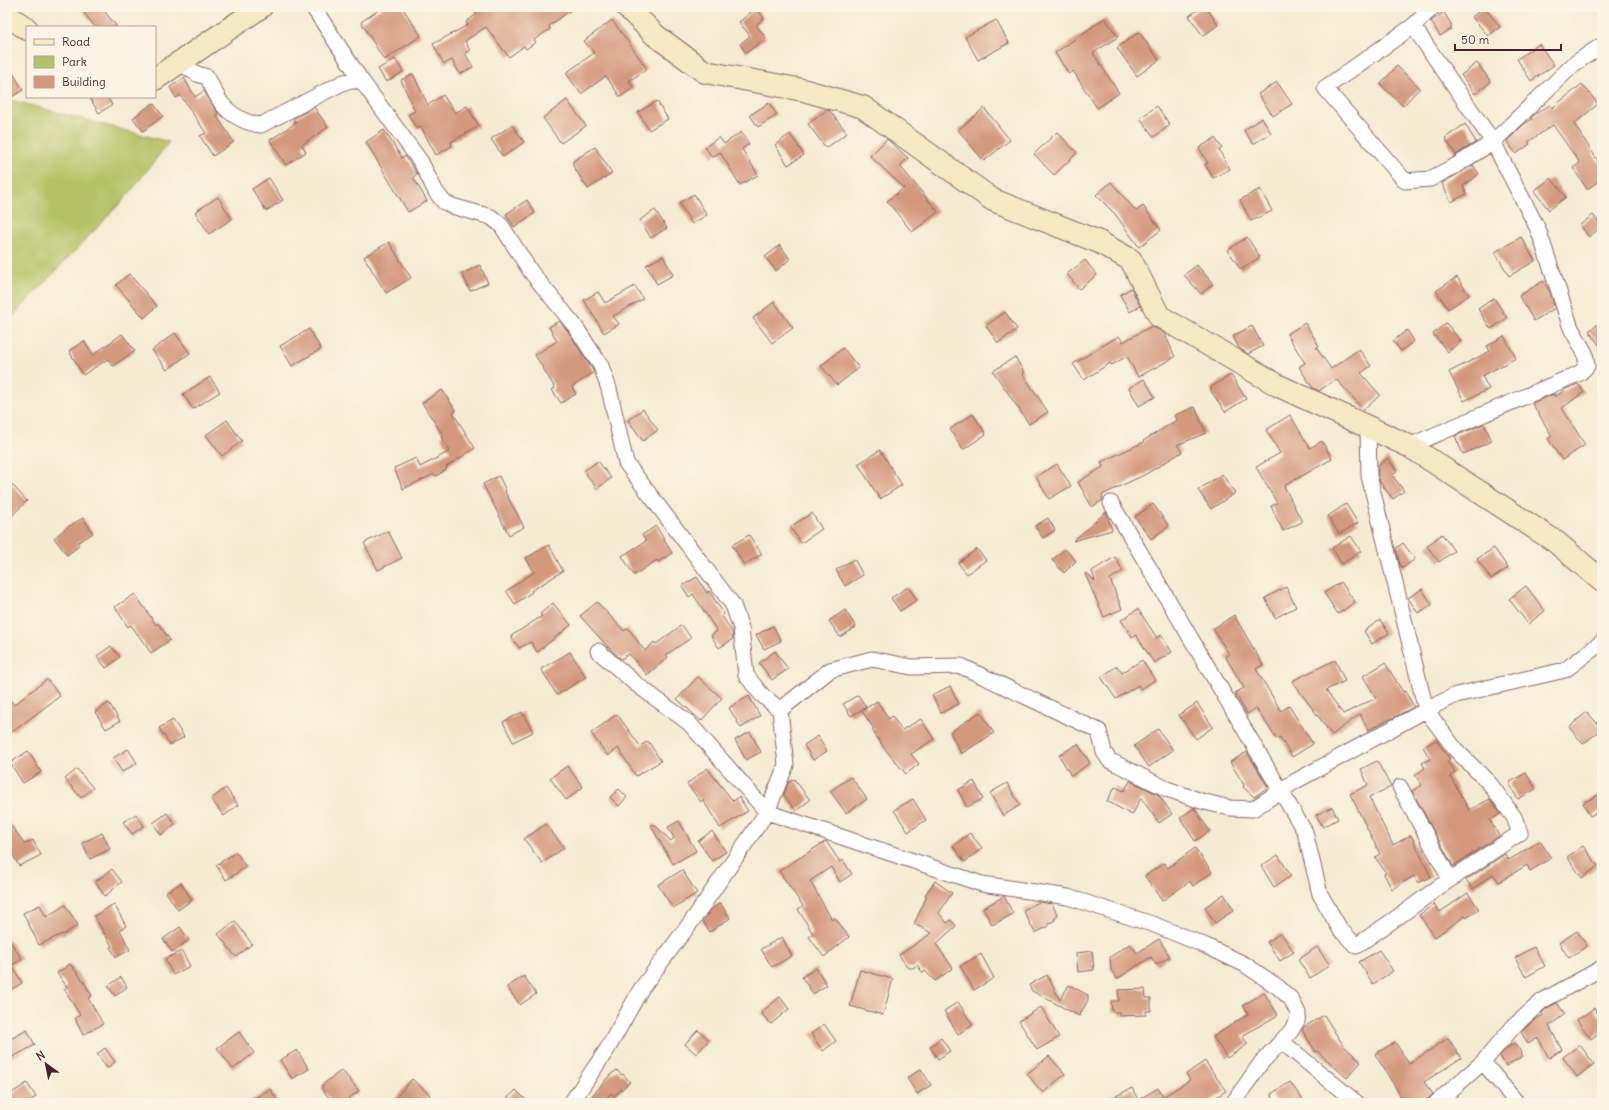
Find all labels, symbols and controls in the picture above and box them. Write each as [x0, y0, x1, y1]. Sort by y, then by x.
legend [26, 26, 156, 98]
scale bar [1455, 26, 1561, 52]
text: 50 m [1461, 32, 1490, 47]
text: Road [62, 34, 90, 49]
text: Park [62, 54, 87, 69]
text: Building [62, 74, 106, 89]
north arrow [26, 1044, 66, 1084]
text: N [34, 1048, 48, 1064]

